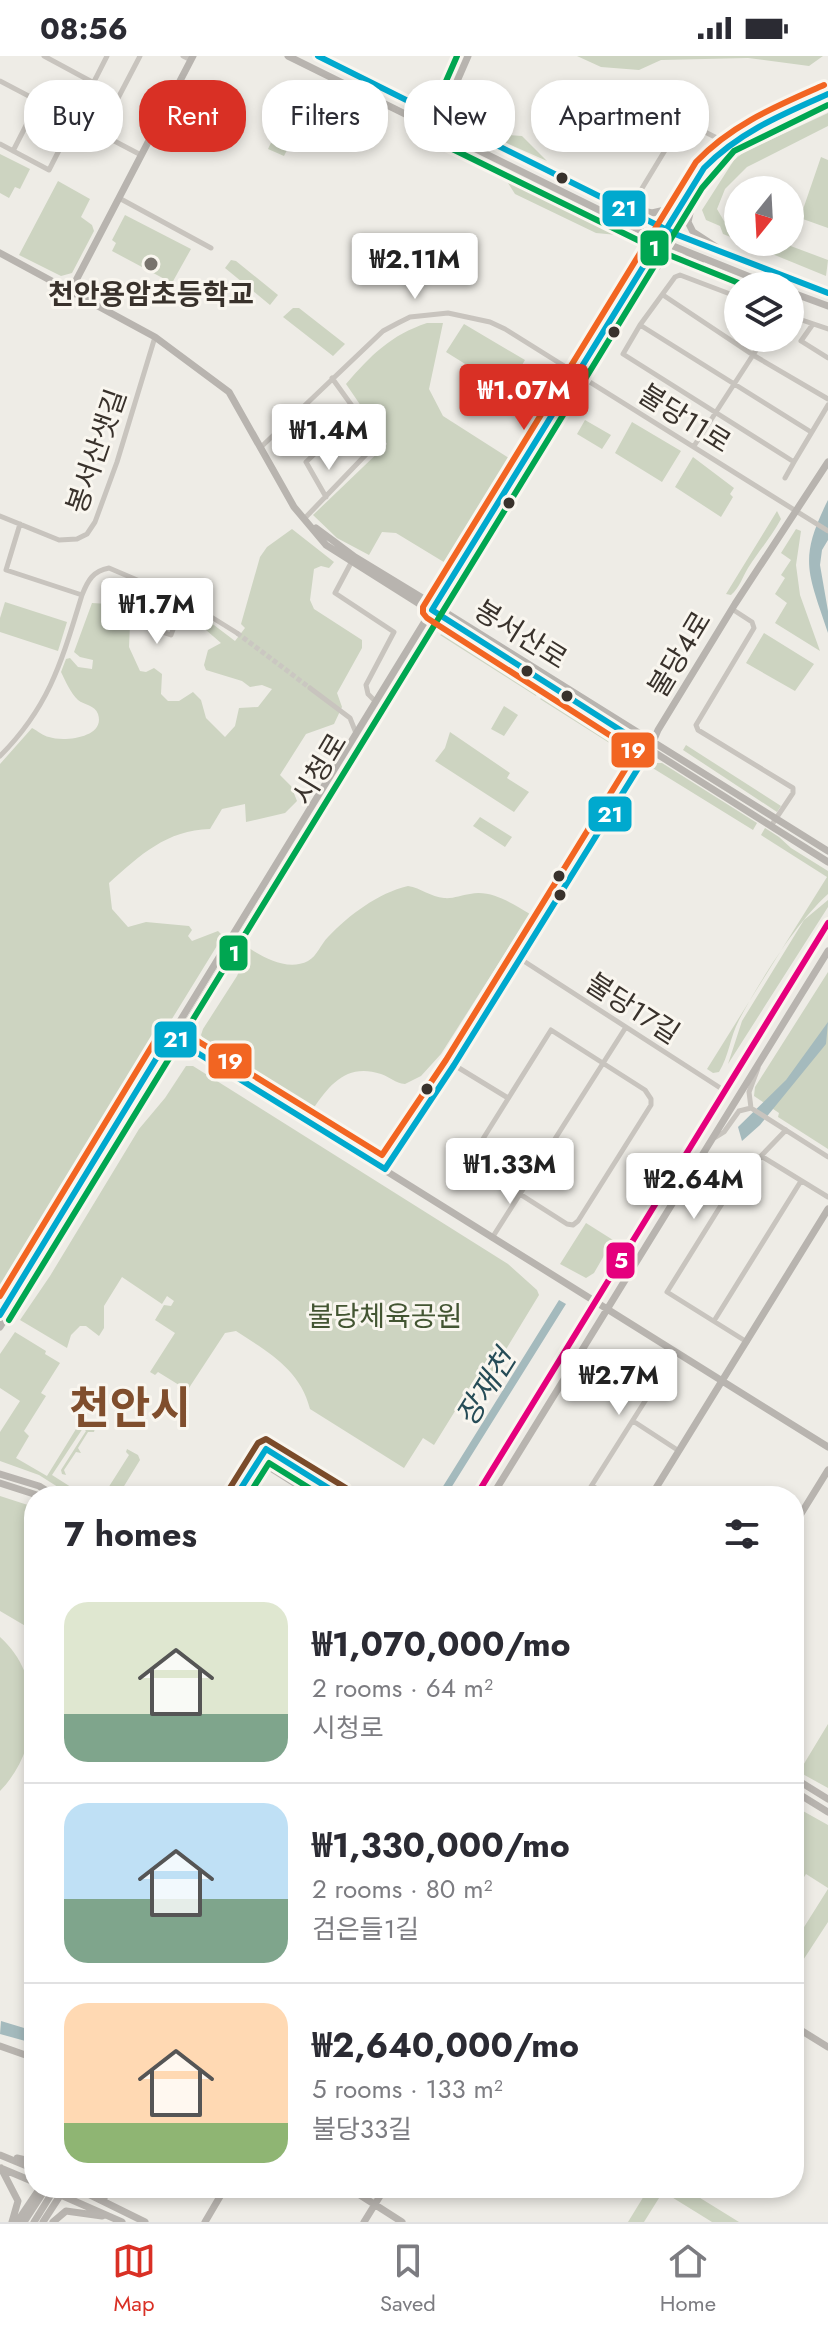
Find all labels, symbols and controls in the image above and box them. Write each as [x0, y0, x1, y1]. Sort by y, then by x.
text: 08:56 [40, 7, 128, 50]
chip: Buy [24, 80, 123, 152]
chip: Rent [139, 80, 246, 152]
chip: Filters [262, 80, 388, 152]
chip: New [404, 80, 515, 152]
chip: Apartment [531, 80, 709, 152]
unlabelled marker [554, 170, 570, 186]
north arrow [724, 176, 804, 256]
map controls [724, 176, 804, 352]
line badge: 21 [601, 189, 647, 228]
text: 21 [611, 192, 637, 224]
line badge: 1 [639, 229, 670, 267]
text: 1 [648, 232, 660, 264]
pin: ₩2.11M [350, 233, 480, 301]
text: ₩2.11M [370, 240, 460, 278]
marker: 천안용암초등학교 [142, 255, 160, 273]
button: layers [724, 272, 804, 352]
place label: 천안용암초등학교 [48, 274, 254, 315]
unlabelled marker [606, 324, 622, 340]
pin: ₩1.07M [459, 364, 589, 432]
text: ₩1.07M [477, 371, 571, 409]
street label: 불당11로 [630, 374, 739, 463]
street label: 봉서산샛길 [56, 384, 137, 519]
pin: ₩1.4M [273, 404, 385, 472]
text: ₩1.4M [290, 411, 368, 449]
unlabelled marker [501, 495, 517, 511]
pin: ₩1.7M [101, 578, 213, 646]
text: ₩1.7M [119, 585, 195, 623]
street label: 봉서산로 [466, 590, 575, 679]
street label: 불당4로 [638, 604, 721, 705]
unlabelled marker [519, 663, 535, 679]
unlabelled marker [559, 688, 575, 704]
street label: 시청로 [282, 726, 357, 813]
line badge: 19 [610, 731, 656, 769]
text: 19 [620, 734, 646, 766]
line badge: 21 [587, 795, 633, 833]
text: 21 [597, 798, 623, 830]
unlabelled marker [551, 868, 567, 884]
unlabelled marker [552, 887, 568, 903]
line badge: 1 [218, 934, 249, 972]
text: 1 [228, 937, 240, 969]
street label: 불당17길 [578, 963, 688, 1054]
line badge: 21 [153, 1020, 198, 1059]
text: 21 [163, 1023, 189, 1055]
line badge: 19 [207, 1042, 253, 1080]
text: 19 [217, 1045, 243, 1077]
unlabelled marker [419, 1081, 435, 1097]
pin: ₩1.33M [445, 1138, 575, 1206]
text: ₩1.33M [464, 1145, 556, 1183]
pin: ₩2.64M [629, 1153, 759, 1221]
text: ₩2.64M [644, 1160, 744, 1198]
line badge: 5 [605, 1241, 636, 1280]
text: 5 [614, 1244, 628, 1276]
park label: 불당체육공원 [308, 1296, 462, 1337]
water label: 장재천 [445, 1338, 528, 1434]
pin: ₩2.7M [563, 1349, 675, 1417]
text: ₩2.7M [579, 1356, 659, 1394]
district label: 천안시 [69, 1376, 191, 1440]
text: 7 homes [64, 1510, 197, 1559]
icon: filters [720, 1512, 764, 1556]
text: ₩1,070,000/mo [312, 1620, 571, 1669]
icon: home [128, 1634, 224, 1730]
text: 2 rooms · 64 m² [312, 1669, 493, 1707]
text: 시청로 [312, 1709, 384, 1747]
text: ₩1,330,000/mo [312, 1821, 570, 1870]
icon: home [128, 1835, 224, 1931]
text: 2 rooms · 80 m² [312, 1870, 493, 1908]
text: 검은들1길 [312, 1910, 419, 1948]
text: ₩2,640,000/mo [312, 2021, 579, 2070]
icon: home [128, 2035, 224, 2131]
text: 5 rooms · 133 m² [312, 2070, 503, 2108]
text: 불당33길 [312, 2110, 412, 2148]
tab: Map [112, 2239, 156, 2319]
tab: Saved [380, 2239, 436, 2319]
tab: Home [660, 2239, 716, 2319]

